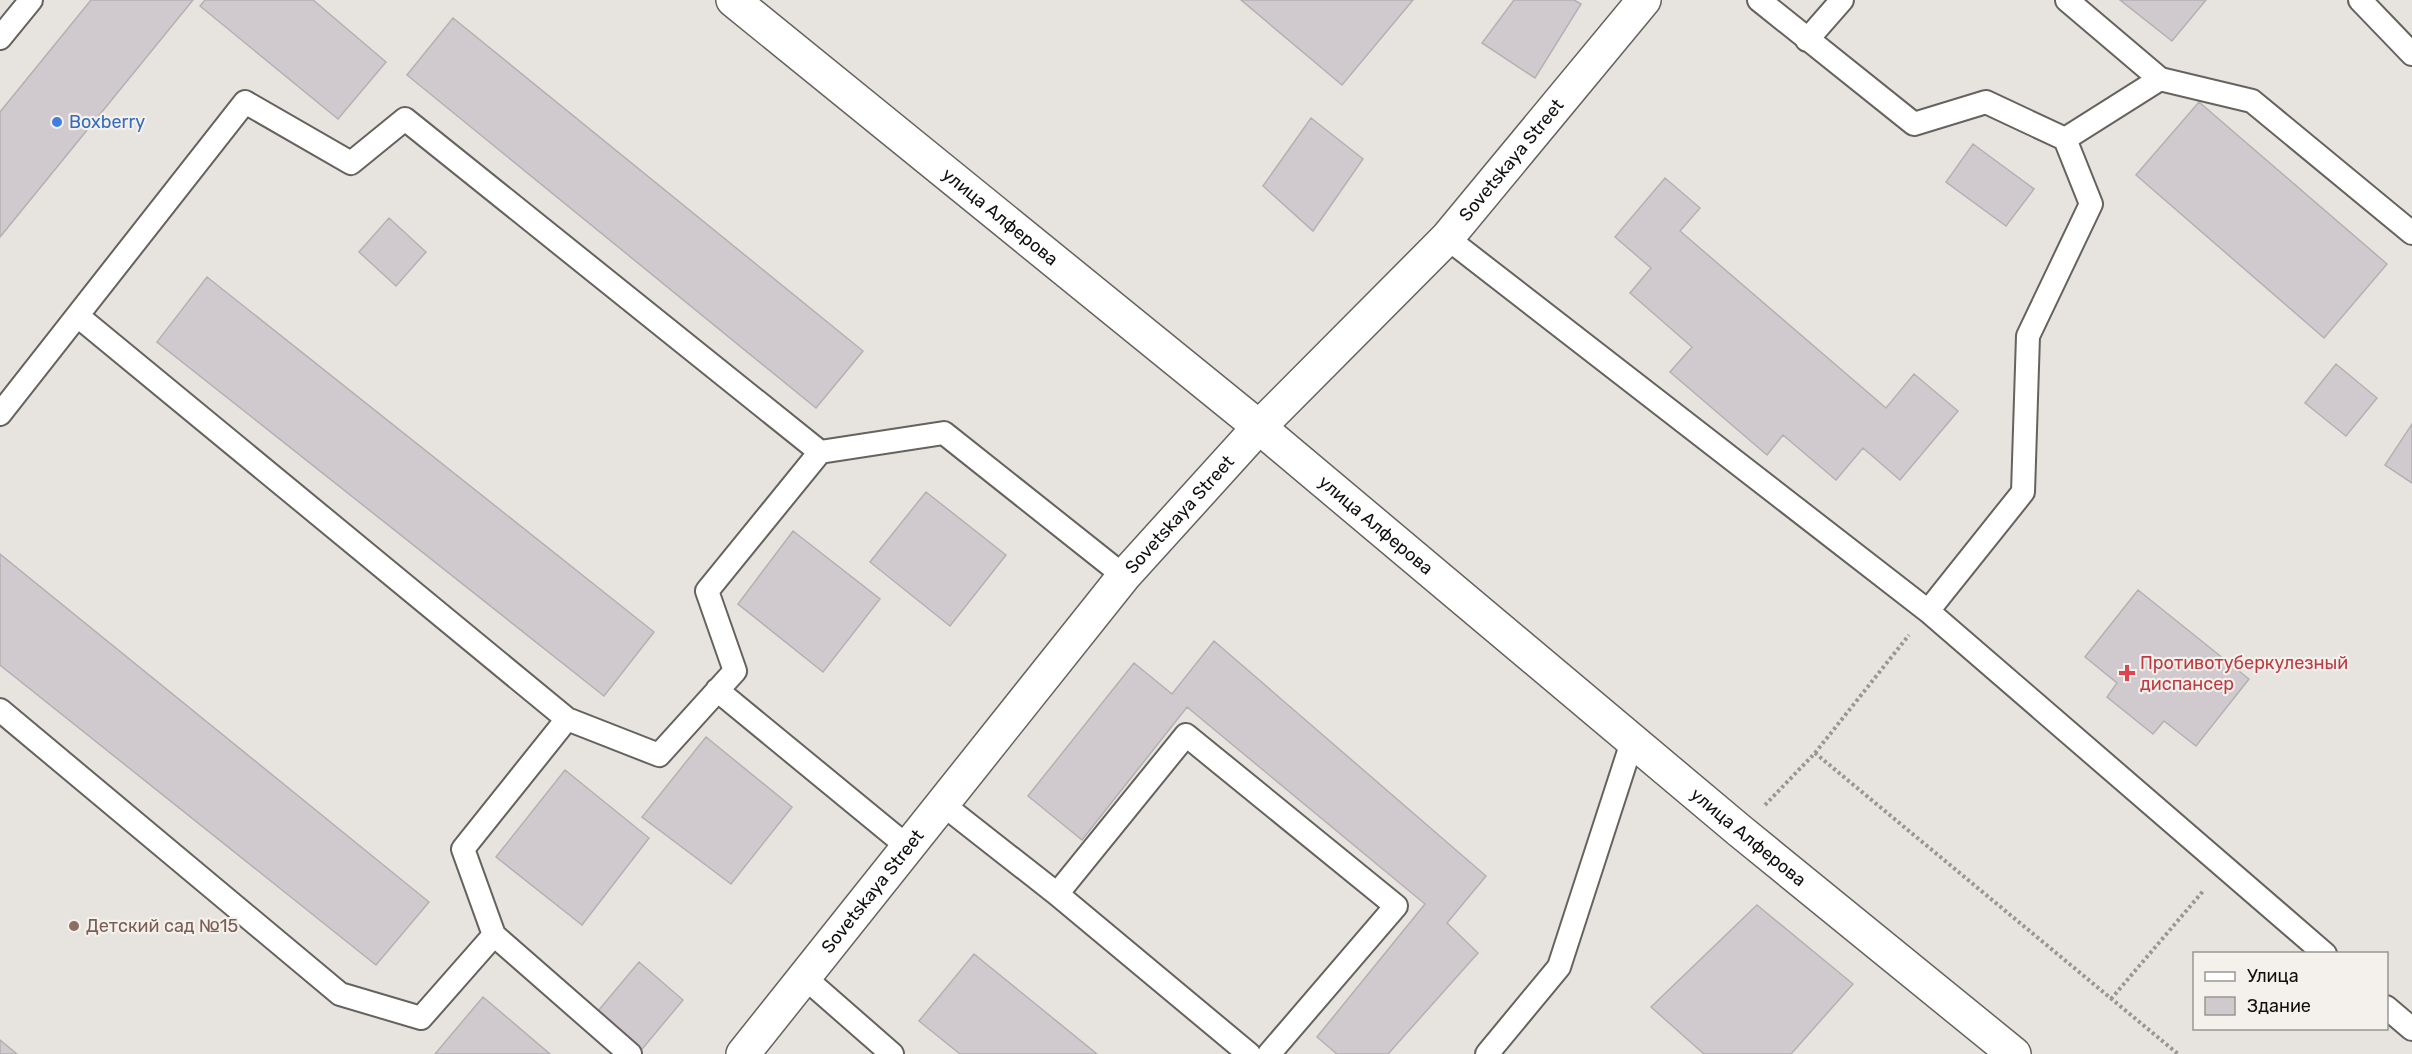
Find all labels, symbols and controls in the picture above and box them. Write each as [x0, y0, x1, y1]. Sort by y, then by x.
street label: Sovetskaya Street [1455, 95, 1568, 226]
place label: Boxberry [69, 111, 145, 133]
marker: Boxberry [50, 115, 64, 129]
street label: улица Алферова [938, 163, 1062, 270]
street label: Sovetskaya Street [1120, 451, 1239, 578]
street label: улица Алферова [1314, 471, 1438, 579]
place label: Противотуберкулезный диспансер [2140, 652, 2348, 695]
marker: Противотуберкулезный диспансер [2118, 664, 2136, 682]
street label: улица Алферова [1686, 783, 1810, 891]
street label: Sovetskaya Street [817, 825, 929, 958]
place label: Детский сад №15 [86, 915, 238, 937]
marker: Детский сад №15 [67, 919, 81, 933]
legend [2193, 952, 2388, 1030]
text: Улица [2247, 965, 2299, 987]
text: Здание [2247, 995, 2311, 1017]

